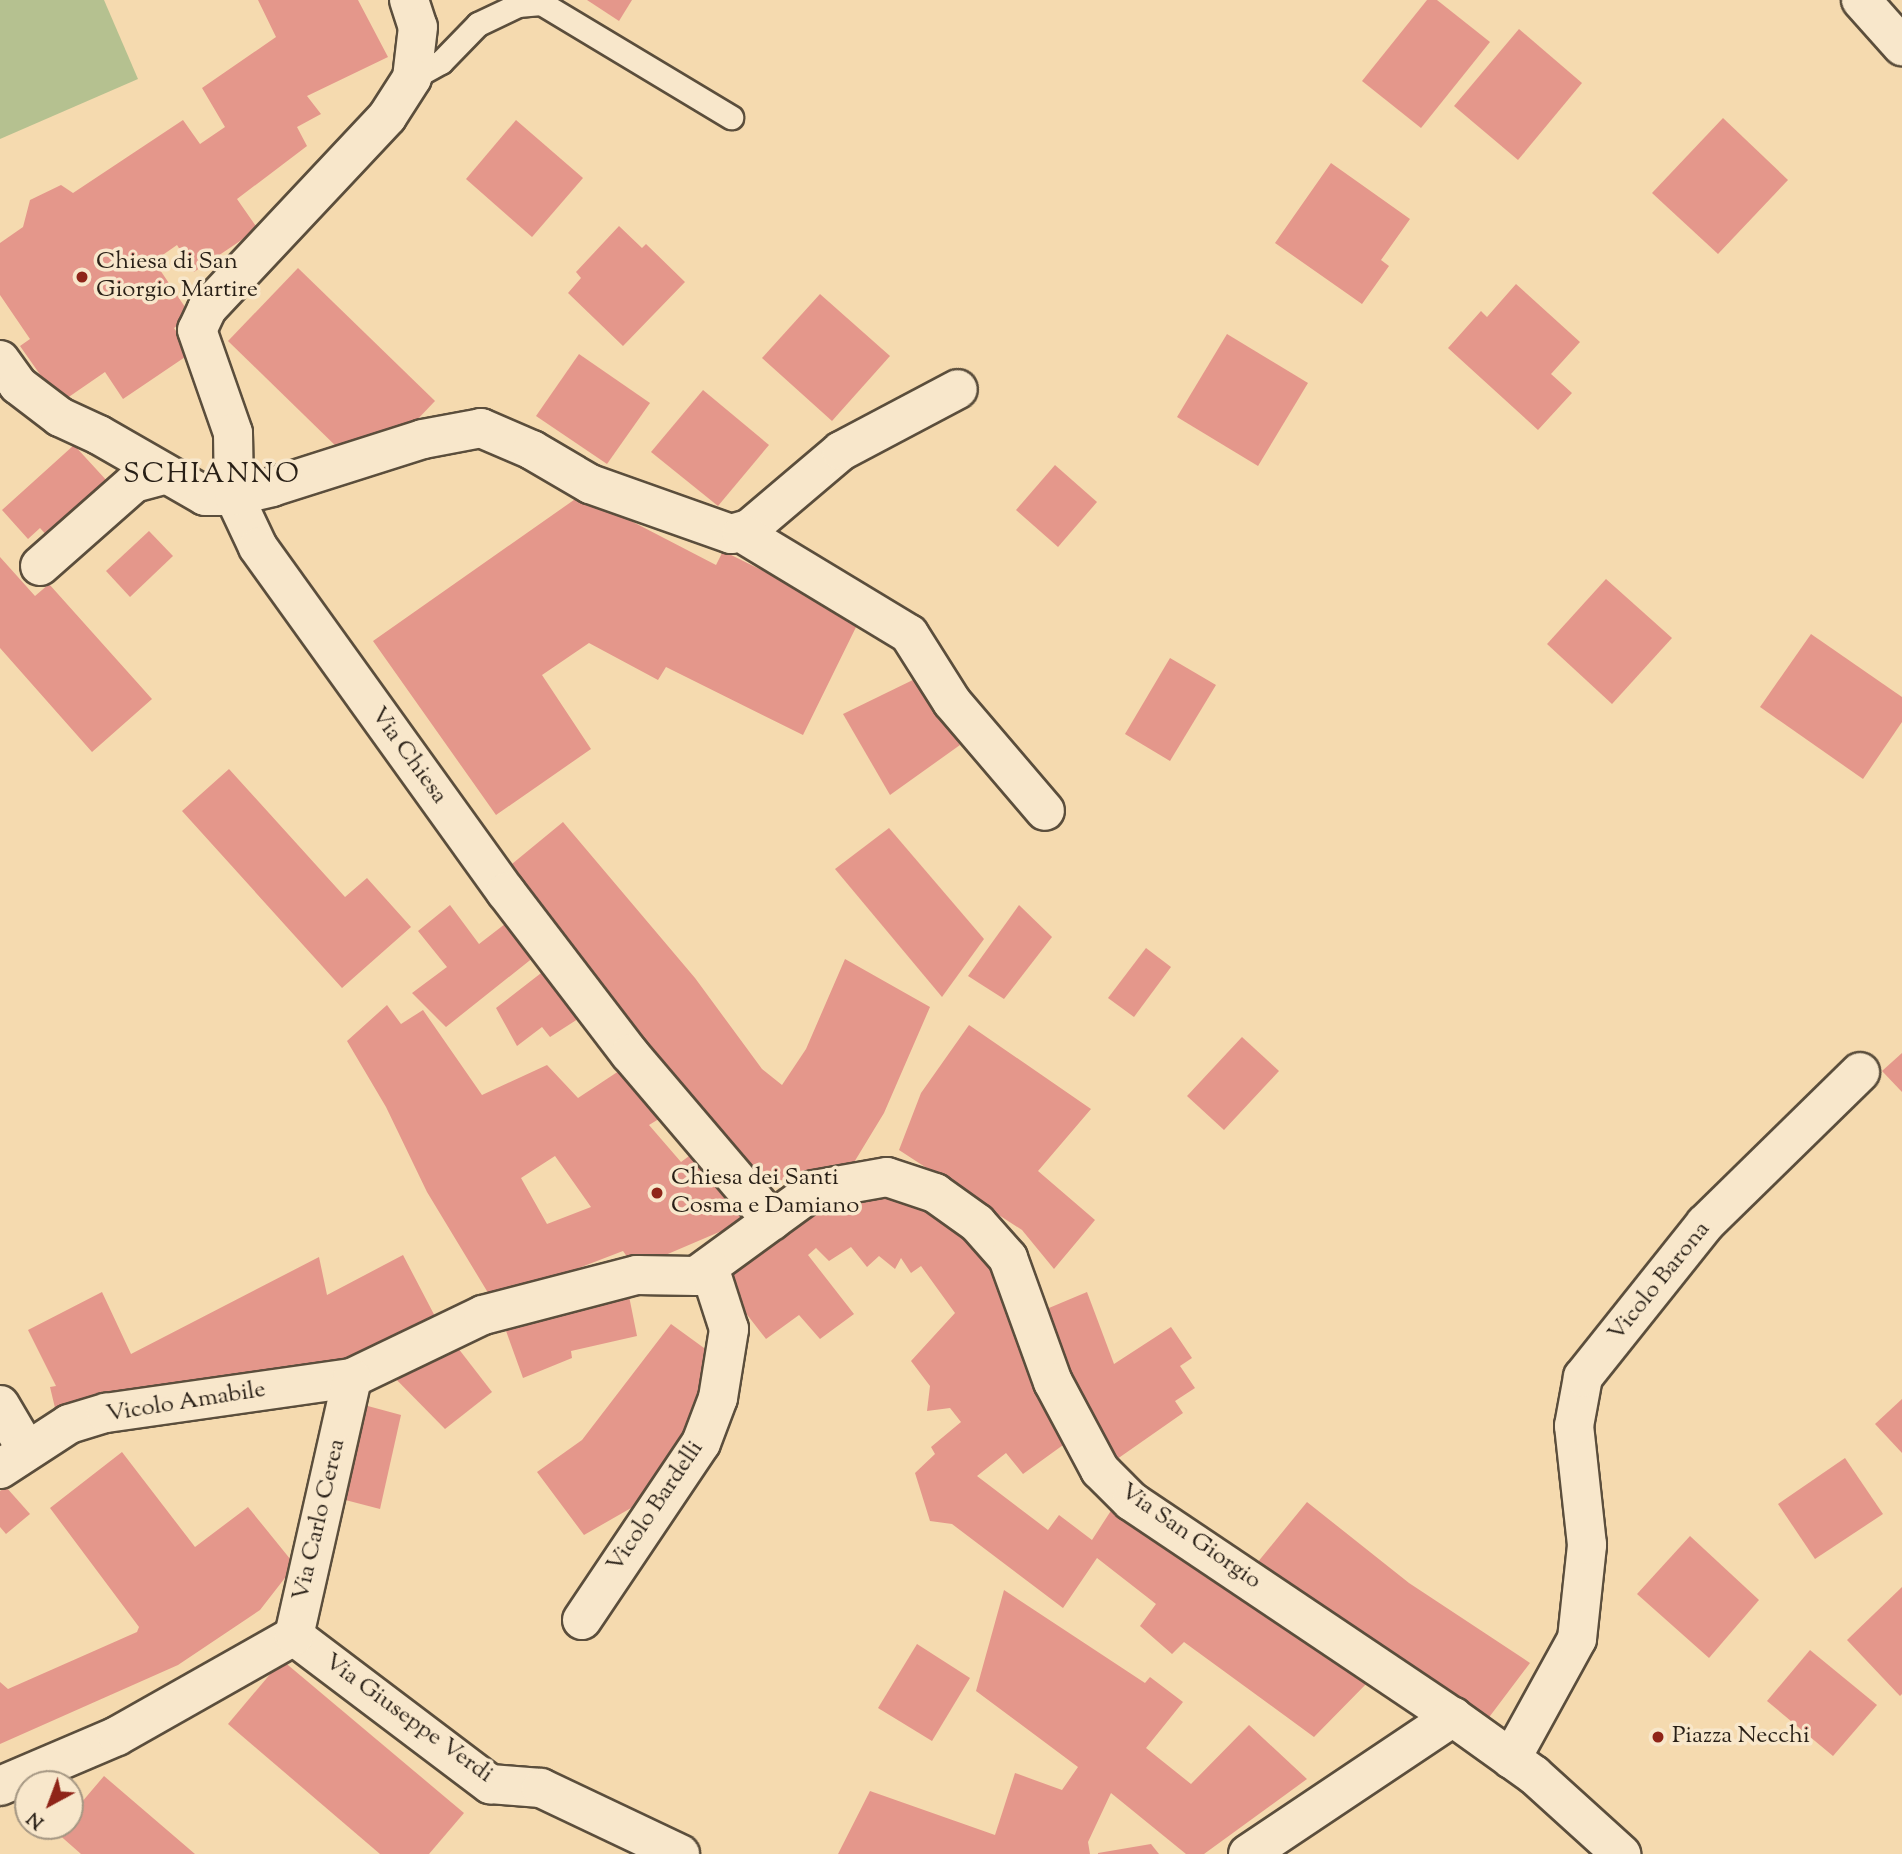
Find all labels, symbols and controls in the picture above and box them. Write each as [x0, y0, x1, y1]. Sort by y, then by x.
place label: Chiesa di San Giorgio Martire [96, 249, 258, 305]
marker: Chiesa di San Giorgio Martire [74, 269, 90, 285]
district label: SCHIANNO [124, 458, 300, 492]
street label: Via Chiesa [363, 702, 453, 810]
place label: Chiesa dei Santi Cosma e Damiano [671, 1165, 859, 1221]
marker: Chiesa dei Santi Cosma e Damiano [649, 1185, 665, 1201]
street label: Vicolo Barona [1603, 1216, 1717, 1348]
street label: Vicolo Amabile [104, 1376, 268, 1430]
street label: Via Carlo Cerea [287, 1436, 353, 1604]
street label: Vicolo Bardelli [601, 1436, 711, 1578]
street label: Via San Giorgio [1114, 1478, 1266, 1596]
street label: Via Giuseppe Verdi [318, 1648, 498, 1790]
place label: Piazza Necchi [1672, 1723, 1810, 1751]
marker: Piazza Necchi [1650, 1729, 1666, 1745]
north arrow [14, 1770, 84, 1840]
text: N [22, 1805, 51, 1835]

